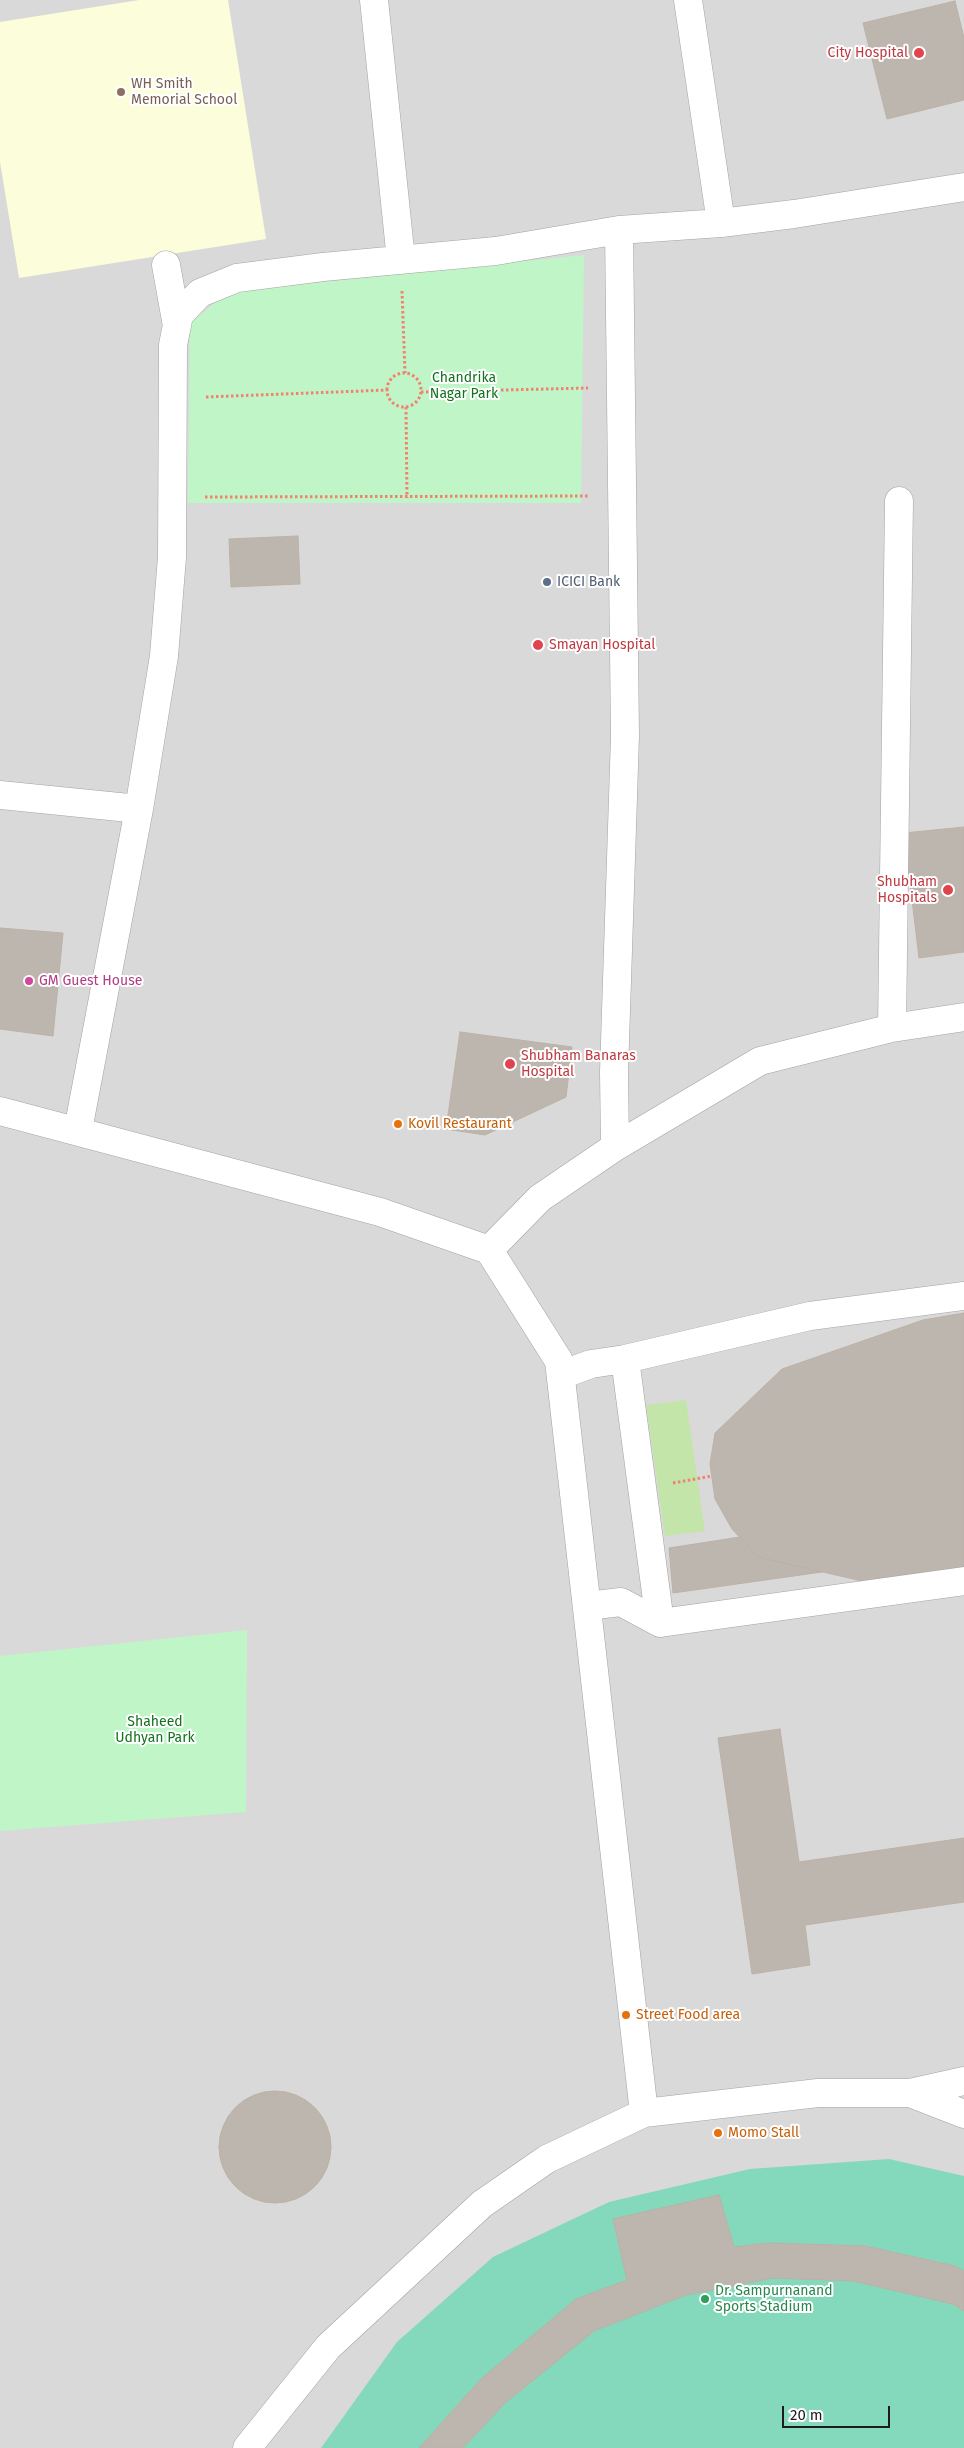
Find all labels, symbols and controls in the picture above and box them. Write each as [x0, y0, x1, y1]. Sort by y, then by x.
place label: City Hospital [828, 45, 908, 61]
marker: City Hospital [912, 46, 926, 60]
place label: WH Smith Memorial School [131, 76, 237, 108]
marker: WH Smith Memorial School [115, 86, 127, 98]
park label: Chandrika Nagar Park [430, 370, 498, 402]
place label: ICICI Bank [557, 574, 620, 590]
marker: ICICI Bank [541, 576, 553, 588]
place label: Smayan Hospital [549, 637, 655, 653]
marker: Smayan Hospital [531, 638, 545, 652]
place label: Shubham Hospitals [877, 874, 937, 906]
marker: Shubham Hospitals [941, 883, 955, 897]
place label: GM Guest House [39, 973, 142, 989]
marker: GM Guest House [23, 975, 35, 987]
place label: Shubham Banaras Hospital [521, 1048, 636, 1080]
marker: Shubham Banaras Hospital [503, 1057, 517, 1071]
place label: Kovil Restaurant [408, 1116, 512, 1132]
marker: Kovil Restaurant [392, 1118, 404, 1130]
park label: Shaheed Udhyan Park [115, 1714, 195, 1746]
place label: Street Food area [636, 2007, 740, 2023]
marker: Street Food area [620, 2009, 632, 2021]
place label: Momo Stall [728, 2125, 799, 2141]
marker: Momo Stall [712, 2127, 724, 2139]
place label: Dr. Sampurnanand Sports Stadium [715, 2283, 833, 2316]
marker: Dr. Sampurnanand Sports Stadium [699, 2293, 711, 2305]
scale bar [784, 2396, 892, 2428]
text: 20 m [790, 2406, 823, 2424]

